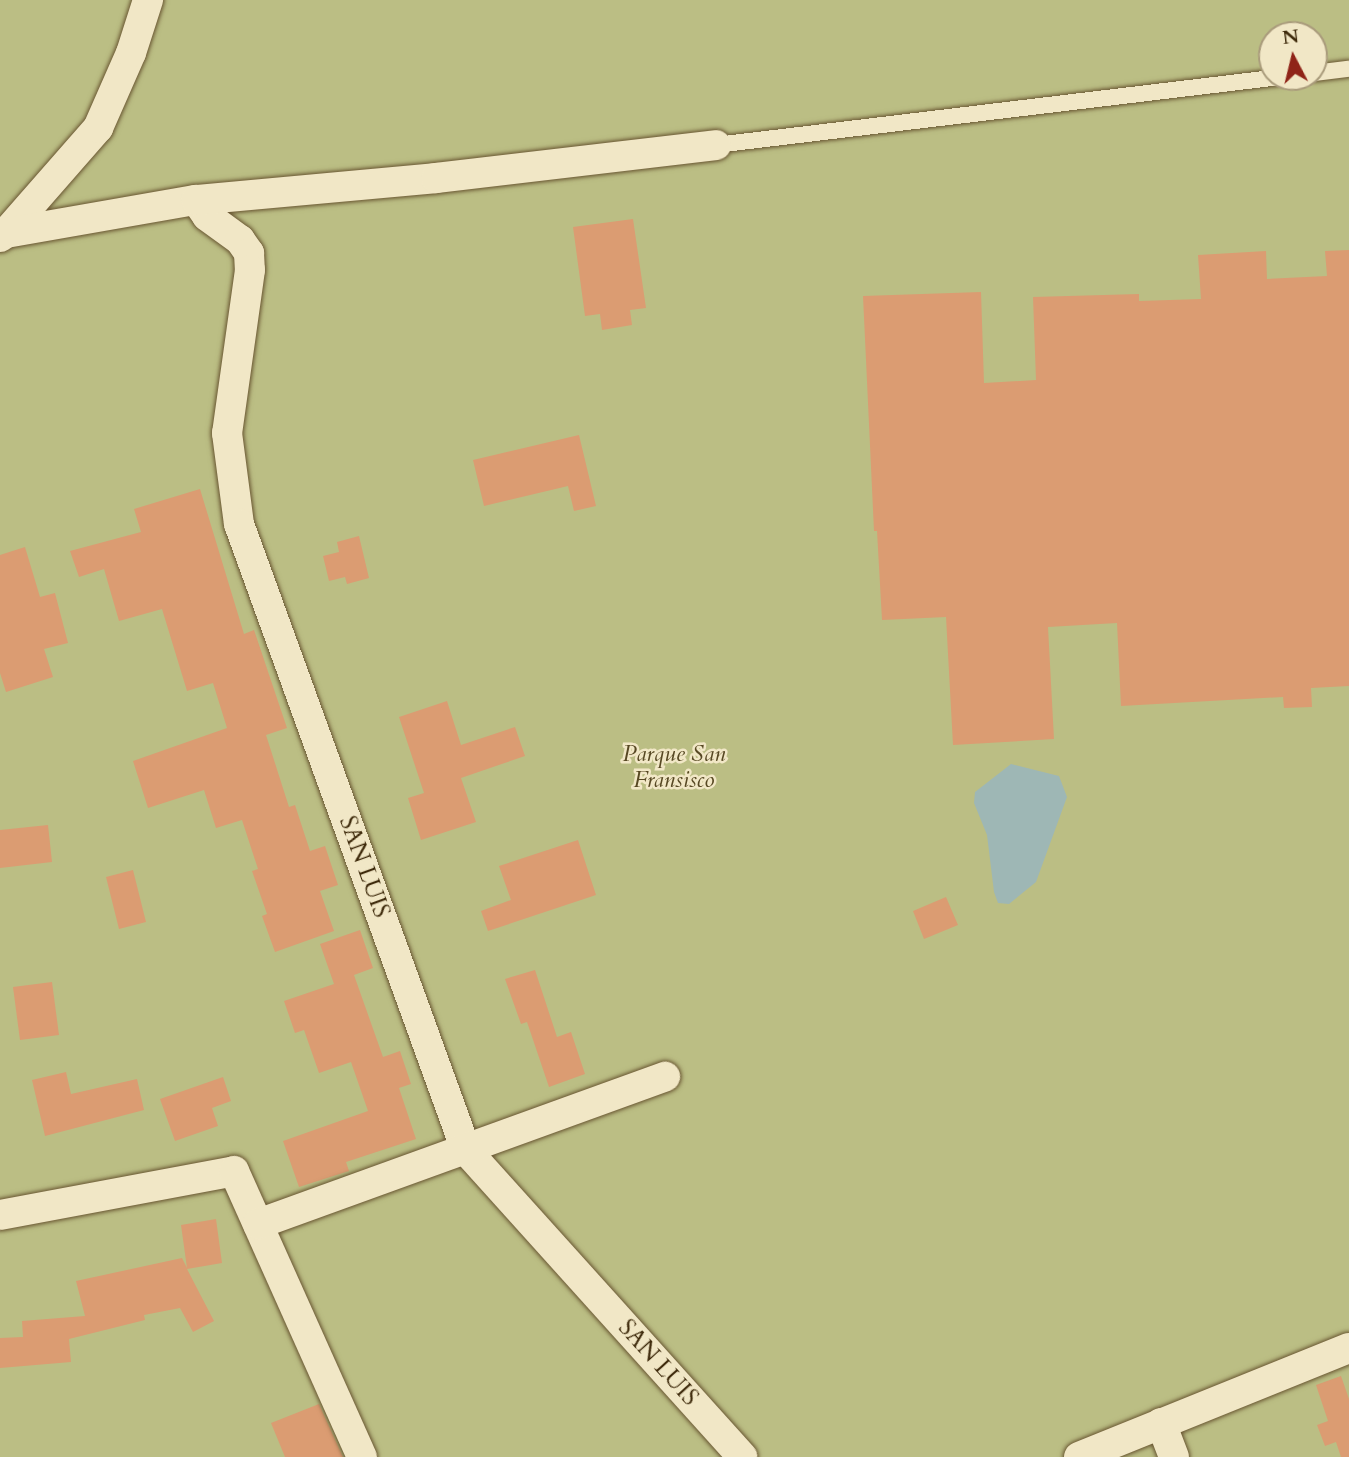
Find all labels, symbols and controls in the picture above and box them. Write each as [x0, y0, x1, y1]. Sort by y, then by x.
north arrow [1258, 21, 1328, 91]
text: N [1281, 23, 1300, 51]
park label: Parque San Fransisco [623, 740, 725, 794]
street label: SAN LUIS [333, 813, 395, 921]
street label: SAN LUIS [612, 1314, 704, 1412]

